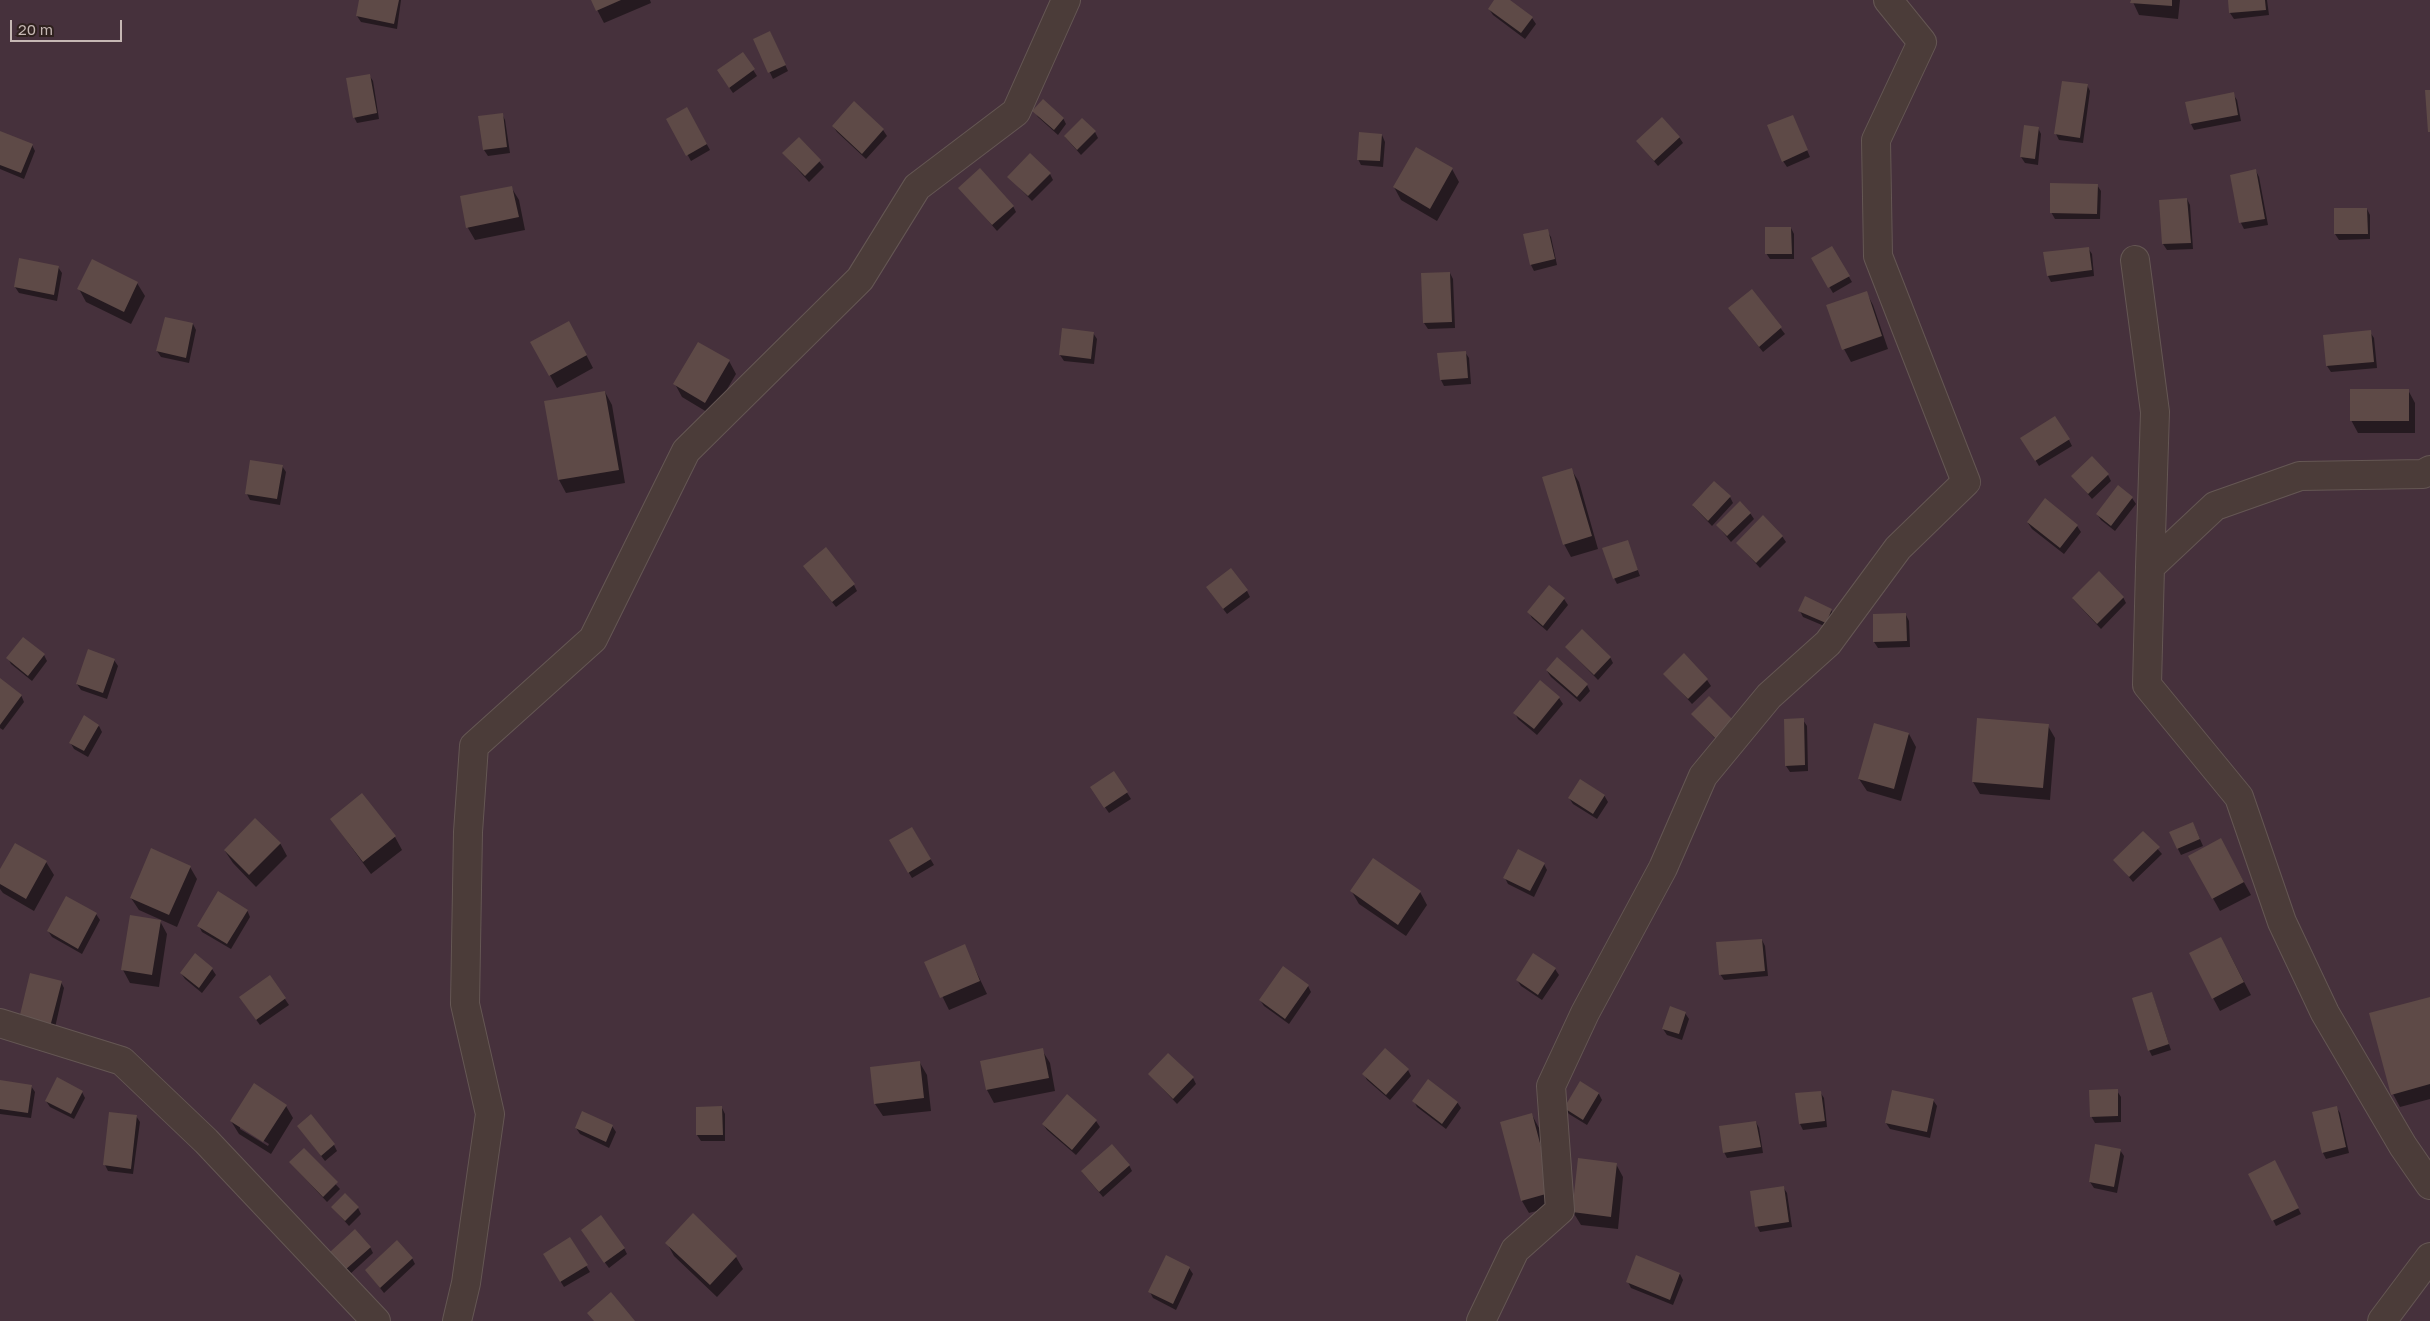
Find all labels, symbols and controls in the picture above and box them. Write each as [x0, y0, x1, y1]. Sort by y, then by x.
scale bar [12, 10, 125, 42]
text: 20 m [18, 20, 53, 38]

